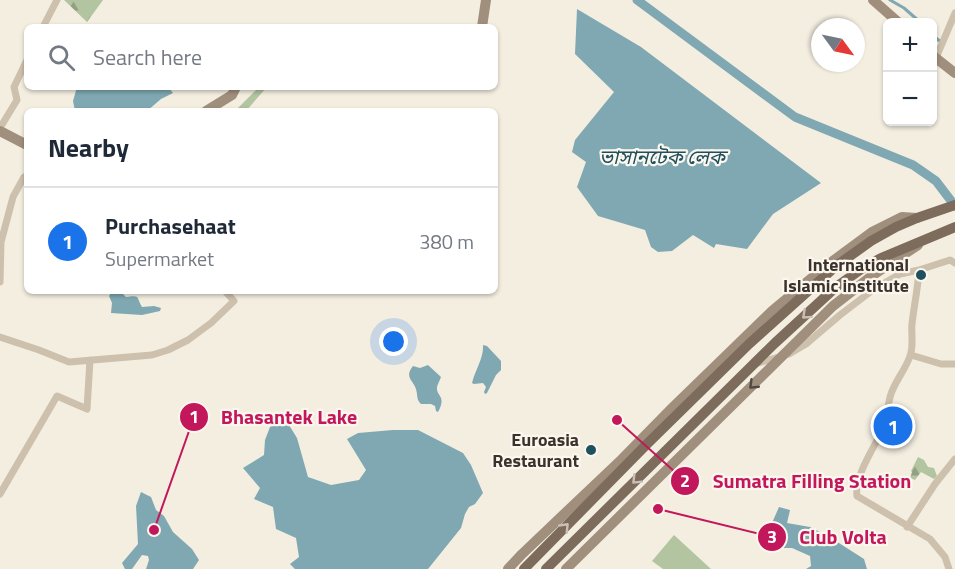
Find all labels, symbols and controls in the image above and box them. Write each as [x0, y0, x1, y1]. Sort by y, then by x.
north arrow [811, 18, 865, 72]
map controls [883, 18, 937, 126]
button: + [883, 18, 937, 72]
search box [24, 24, 498, 90]
text: Search here [93, 40, 202, 74]
icon: search [45, 41, 78, 74]
button: − [883, 72, 937, 126]
text: Nearby [48, 128, 129, 167]
water label: ভাসানটেক লেক [599, 141, 729, 172]
text: Purchasehaat [105, 209, 236, 243]
text: 1 [62, 226, 73, 257]
text: 380 m [419, 226, 474, 257]
text: Supermarket [105, 243, 214, 274]
place label: International Islamic institute [783, 251, 909, 299]
marker: International Islamic institute [914, 268, 928, 282]
one-way arrow [802, 308, 813, 319]
your location [379, 327, 408, 356]
one-way arrow [750, 378, 761, 389]
callout: Bhasantek Lake [179, 398, 369, 436]
text: Bhasantek Lake [221, 401, 357, 432]
text: 1 [189, 403, 199, 430]
pin: 1 [874, 404, 912, 448]
place label: Euroasia Restaurant [492, 426, 579, 474]
marker: Euroasia Restaurant [584, 443, 598, 457]
callout: Sumatra Filling Station [670, 462, 923, 500]
text: Sumatra Filling Station [713, 465, 911, 496]
text: 2 [680, 467, 690, 494]
one-way arrow [633, 473, 644, 484]
callout: Club Volta [757, 518, 899, 556]
text: Club Volta [799, 521, 887, 552]
text: 3 [767, 523, 777, 550]
one-way arrow [558, 524, 569, 535]

